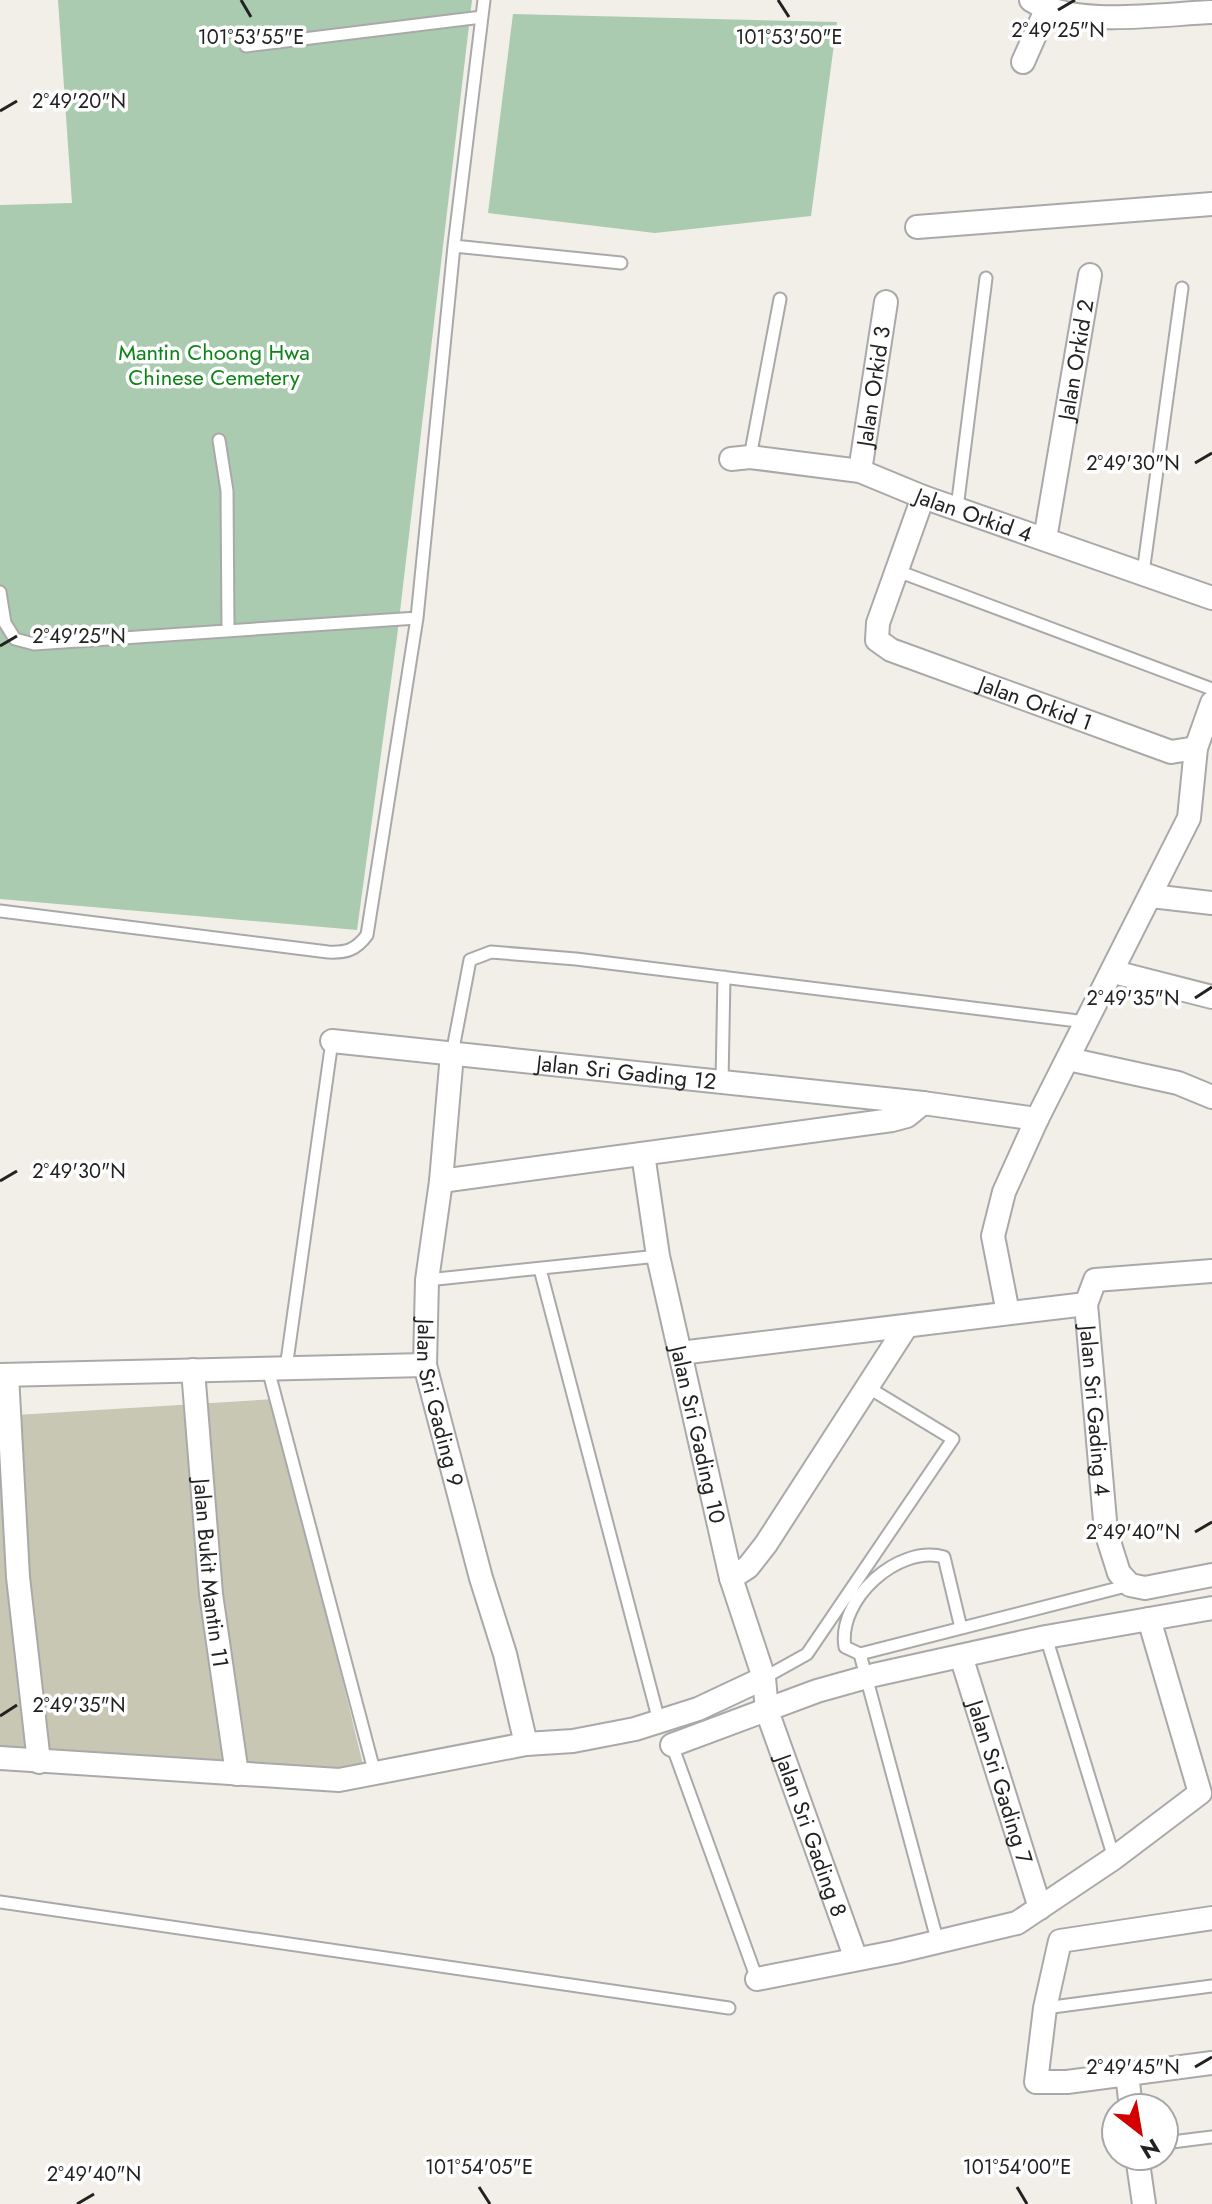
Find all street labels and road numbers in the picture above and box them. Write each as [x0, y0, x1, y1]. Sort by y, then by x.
street label: Jalan Orkid 2 [1049, 297, 1102, 425]
street label: Jalan Orkid 3 [848, 324, 898, 451]
street label: Jalan Orkid 4 [907, 478, 1037, 550]
street label: Jalan Orkid 1 [971, 666, 1097, 738]
street label: Jalan Sri Gading 12 [532, 1046, 718, 1097]
street label: Jalan Sri Gading 9 [409, 1316, 472, 1490]
street label: Jalan Sri Gading 4 [1072, 1321, 1119, 1497]
street label: Jalan Sri Gading 10 [662, 1339, 734, 1526]
street label: Jalan Bukit Mantin 11 [186, 1474, 237, 1670]
street label: Jalan Sri Gading 7 [959, 1693, 1041, 1868]
street label: Jalan Sri Gading 8 [767, 1747, 856, 1921]

